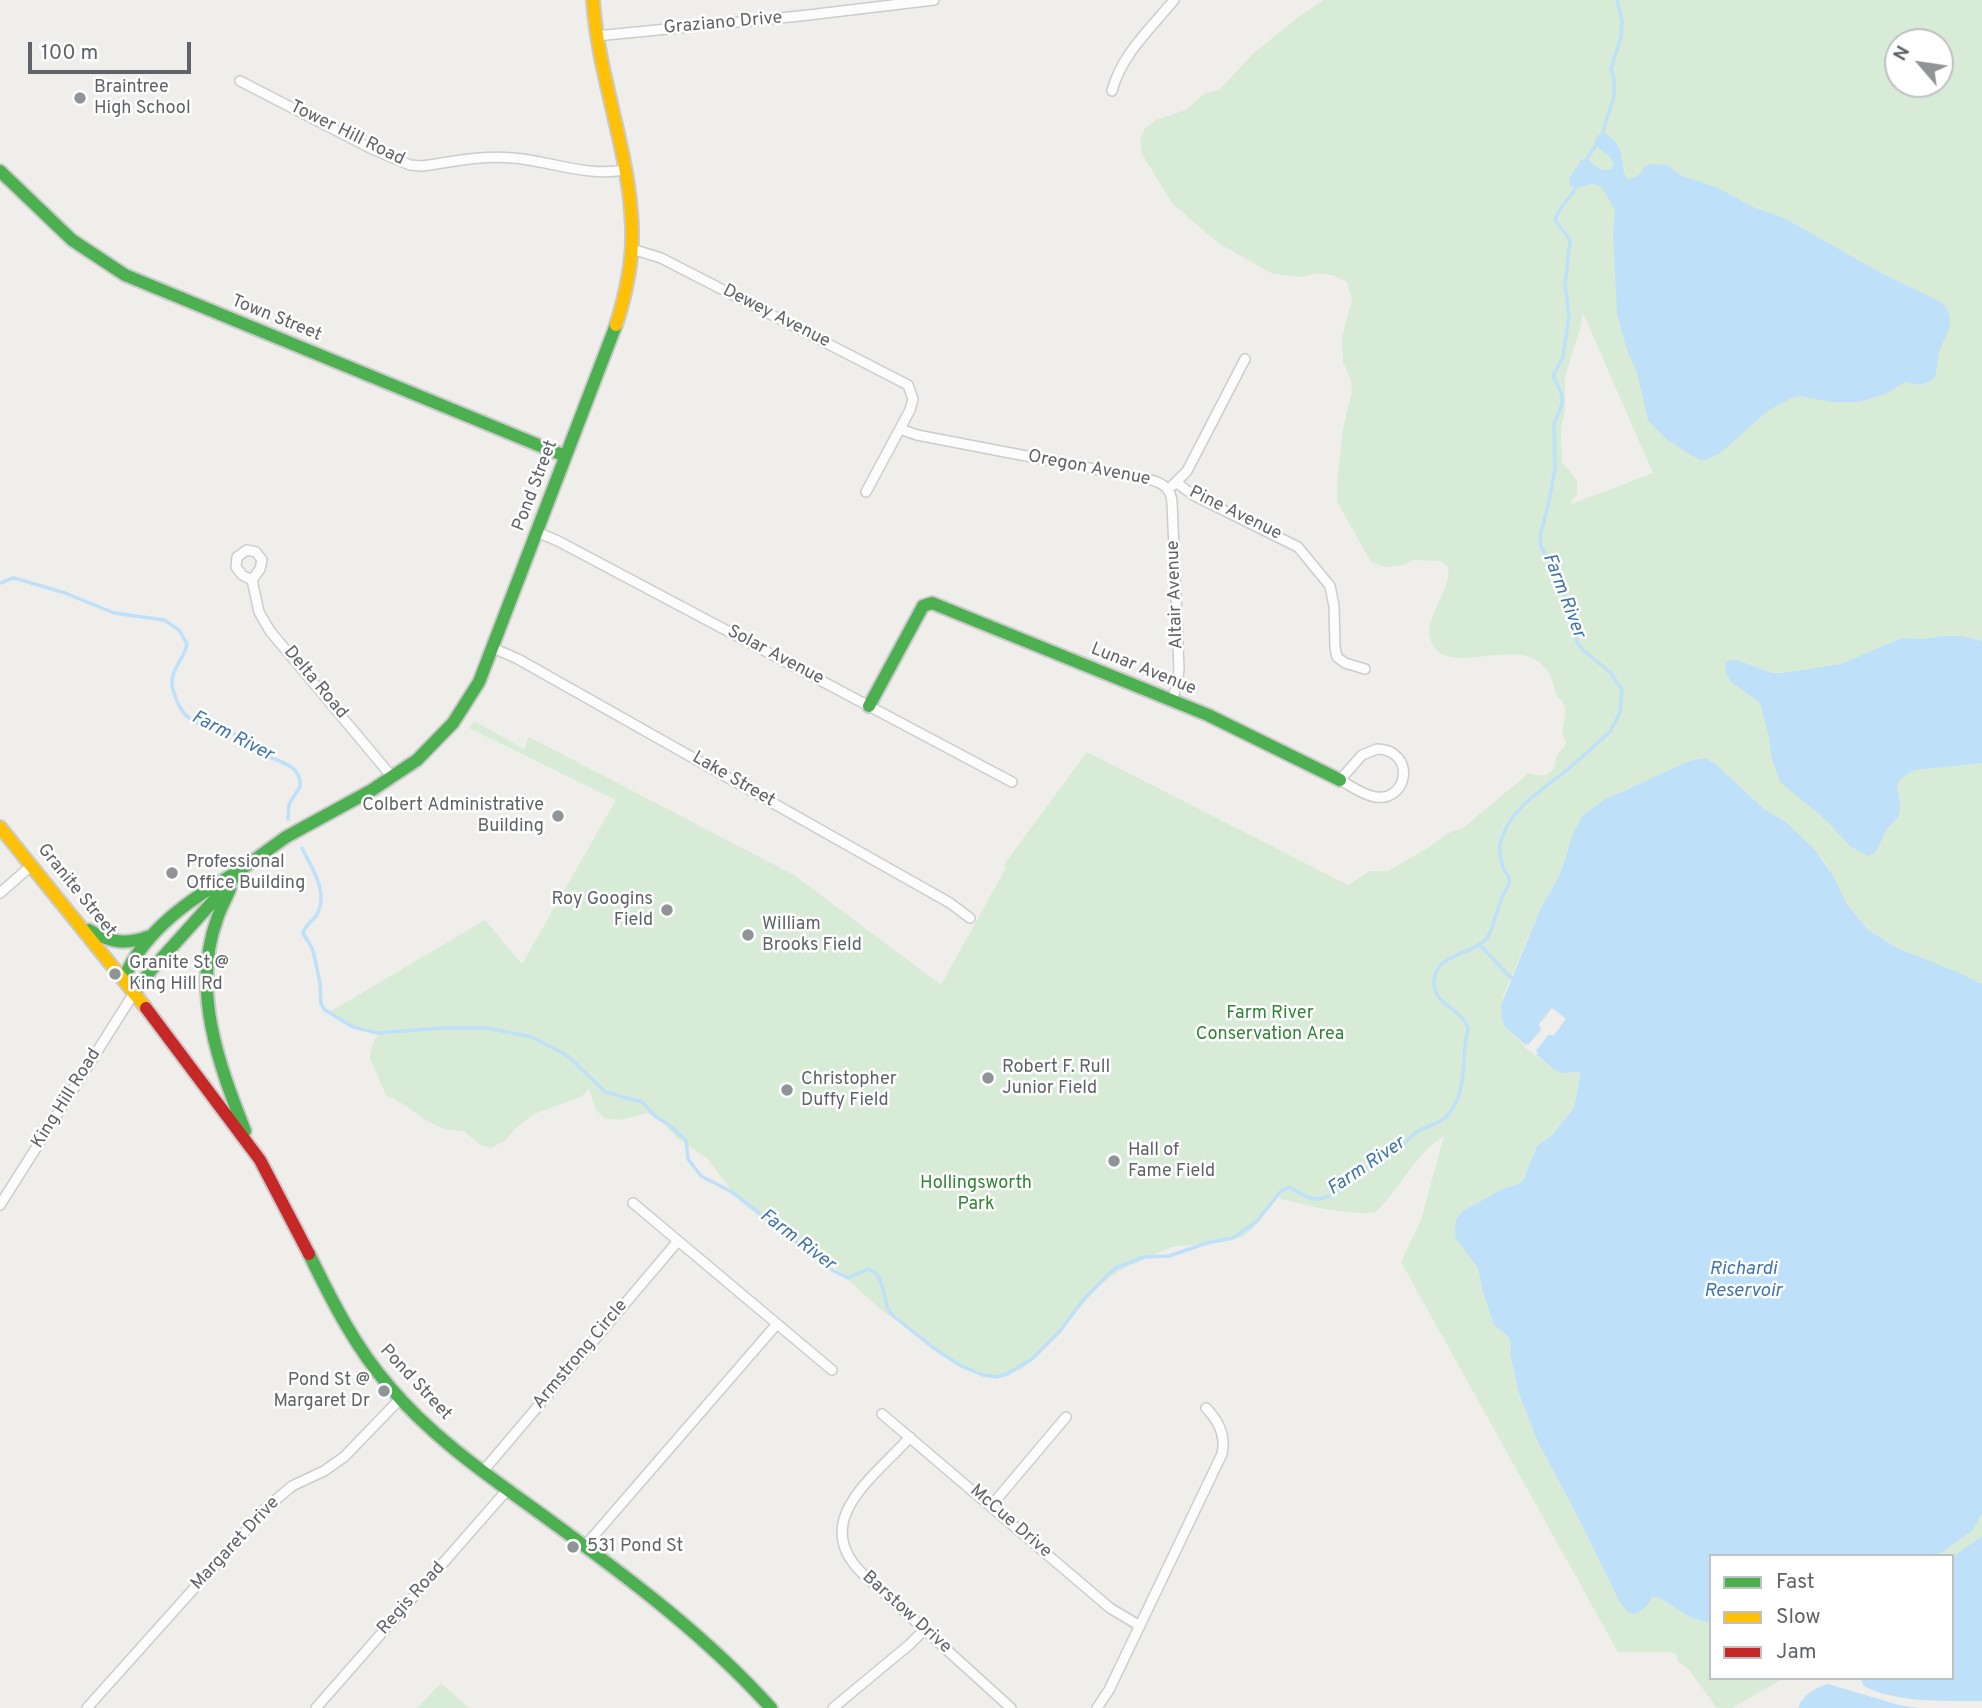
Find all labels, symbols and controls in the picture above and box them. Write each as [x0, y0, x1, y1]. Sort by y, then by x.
street label: Graziano Drive [663, 8, 783, 40]
scale bar [32, 28, 194, 72]
north arrow [1884, 28, 1954, 98]
text: 100 m [41, 40, 98, 67]
text: N [1889, 42, 1916, 66]
place label: Braintree High School [94, 77, 191, 119]
marker: Braintree High School [72, 90, 88, 106]
street label: Tower Hill Road [286, 97, 408, 171]
street label: Dewey Avenue [719, 281, 833, 353]
street label: Town Street [228, 291, 324, 347]
street label: Pond Street [509, 437, 563, 535]
street label: Oregon Avenue [1026, 447, 1152, 491]
street label: Pine Avenue [1185, 482, 1285, 546]
street label: Altair Avenue [1163, 540, 1189, 650]
water label: Farm River [1536, 551, 1590, 641]
street label: Solar Avenue [723, 622, 827, 690]
street label: Lunar Avenue [1087, 639, 1199, 701]
street label: Delta Road [278, 642, 352, 724]
water label: Farm River [187, 707, 277, 767]
street label: Lake Street [688, 748, 778, 812]
place label: Colbert Administrative Building [362, 795, 544, 838]
marker: Colbert Administrative Building [550, 808, 566, 824]
street label: Granite Street [32, 840, 120, 942]
place label: Professional Office Building [186, 852, 305, 894]
marker: Professional Office Building [164, 865, 180, 881]
place label: Roy Googins Field [551, 889, 653, 932]
marker: Roy Googins Field [659, 902, 675, 918]
place label: William Brooks Field [762, 914, 862, 956]
marker: William Brooks Field [740, 927, 756, 943]
place label: Granite St @ King Hill Rd [129, 953, 229, 996]
marker: Granite St @ King Hill Rd [107, 966, 123, 982]
park label: Farm River Conservation Area [1196, 1003, 1344, 1046]
street label: King Hill Road [28, 1045, 106, 1153]
place label: Robert F. Rull Junior Field [1002, 1057, 1110, 1100]
place label: Christopher Duffy Field [801, 1069, 897, 1112]
marker: Robert F. Rull Junior Field [980, 1070, 996, 1086]
marker: Christopher Duffy Field [779, 1082, 795, 1098]
water label: Farm River [1324, 1133, 1410, 1201]
place label: Hall of Fame Field [1128, 1140, 1215, 1182]
marker: Hall of Fame Field [1106, 1153, 1122, 1169]
park label: Hollingsworth Park [920, 1173, 1032, 1216]
water label: Farm River [755, 1205, 839, 1277]
water label: Richardi Reservoir [1704, 1259, 1782, 1303]
street label: Armstrong Circle [529, 1296, 633, 1414]
street label: Pond Street [374, 1341, 456, 1425]
place label: Pond St @ Margaret Dr [273, 1370, 370, 1412]
marker: Pond St @ Margaret Dr [376, 1383, 392, 1399]
street label: McCue Drive [965, 1481, 1055, 1563]
street label: Margaret Drive [187, 1493, 285, 1595]
place label: 531 Pond St [587, 1536, 683, 1558]
marker: 531 Pond St [565, 1539, 581, 1555]
legend [1709, 1554, 1954, 1680]
street label: Regis Road [374, 1558, 450, 1640]
street label: Barstow Drive [857, 1567, 955, 1659]
text: Fast [1776, 1569, 1815, 1596]
text: Slow [1776, 1604, 1821, 1631]
text: Jam [1776, 1639, 1817, 1666]

